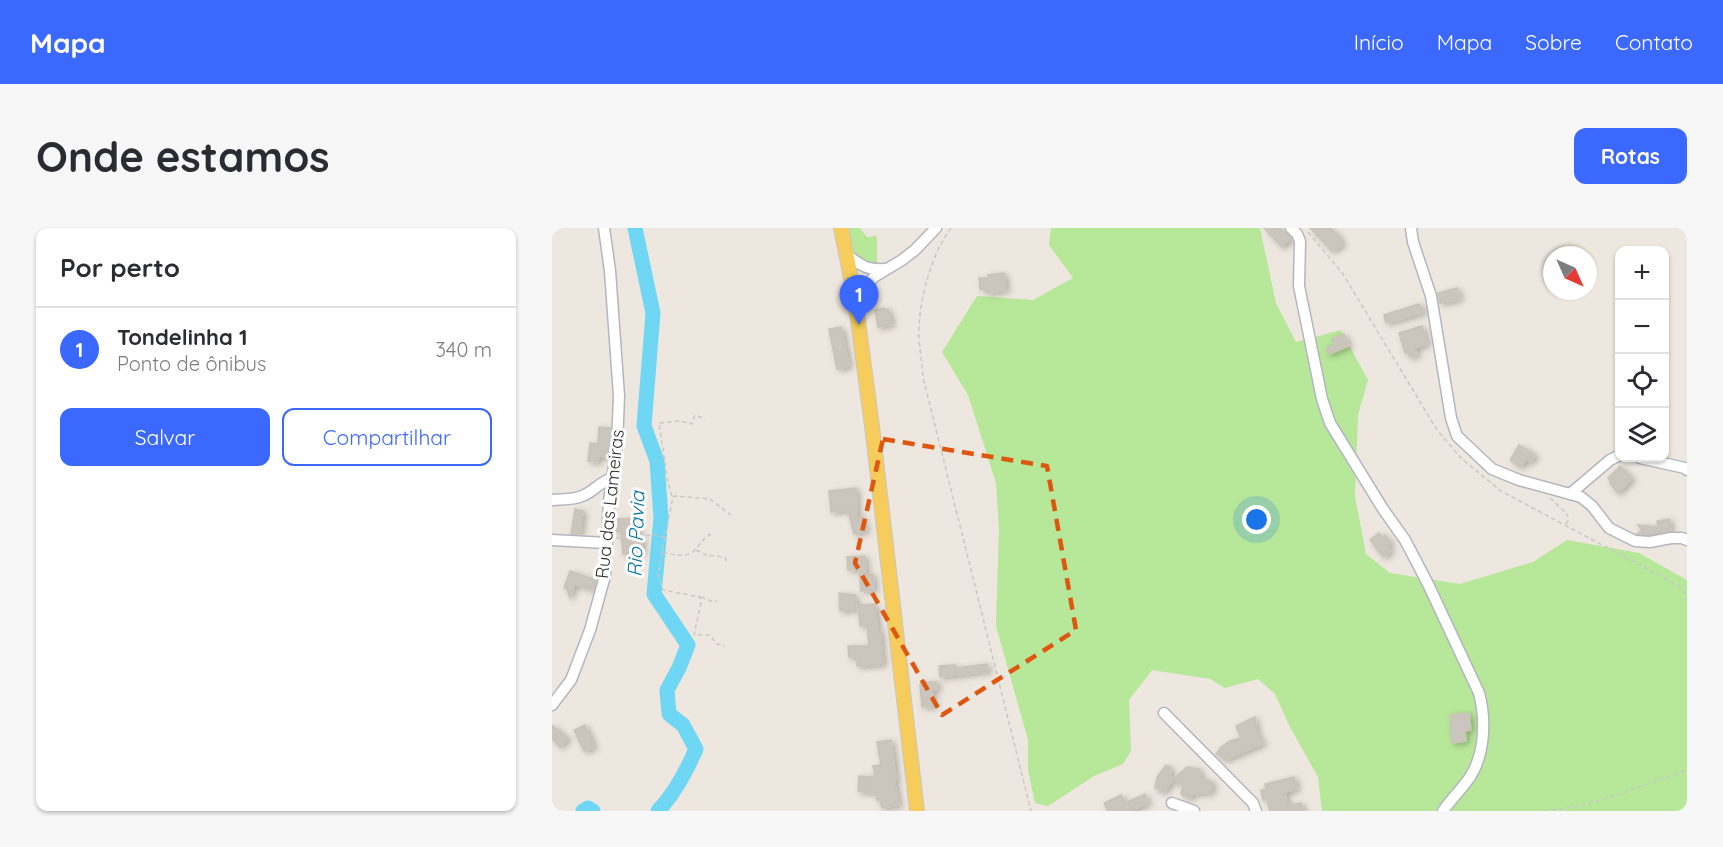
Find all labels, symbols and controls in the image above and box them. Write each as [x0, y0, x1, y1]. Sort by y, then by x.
text: Mapa [30, 25, 106, 60]
text: Início [1354, 29, 1404, 55]
text: Mapa [1437, 29, 1492, 55]
text: Sobre [1525, 29, 1582, 55]
text: Contato [1615, 29, 1693, 55]
button: Rotas [1574, 128, 1687, 184]
text: Onde estamos [36, 130, 330, 183]
north arrow [1543, 246, 1597, 300]
map controls [1615, 246, 1669, 462]
button: + [1615, 246, 1669, 300]
text: Por perto [60, 251, 180, 284]
pin: 1 [840, 276, 878, 325]
button: − [1615, 300, 1669, 354]
text: Tondelinha 1 [117, 323, 247, 351]
text: 1 [76, 337, 83, 362]
text: 340 m [435, 337, 492, 362]
text: Ponto de ônibus [117, 351, 266, 376]
button: locate [1615, 354, 1669, 408]
button: Salvar [60, 408, 270, 466]
button: Compartilhar [282, 408, 492, 466]
button: layers [1615, 408, 1669, 462]
street label: Rua das Lameiras [590, 428, 629, 580]
water label: Rio Pavia [622, 489, 650, 577]
your location [1242, 505, 1271, 534]

